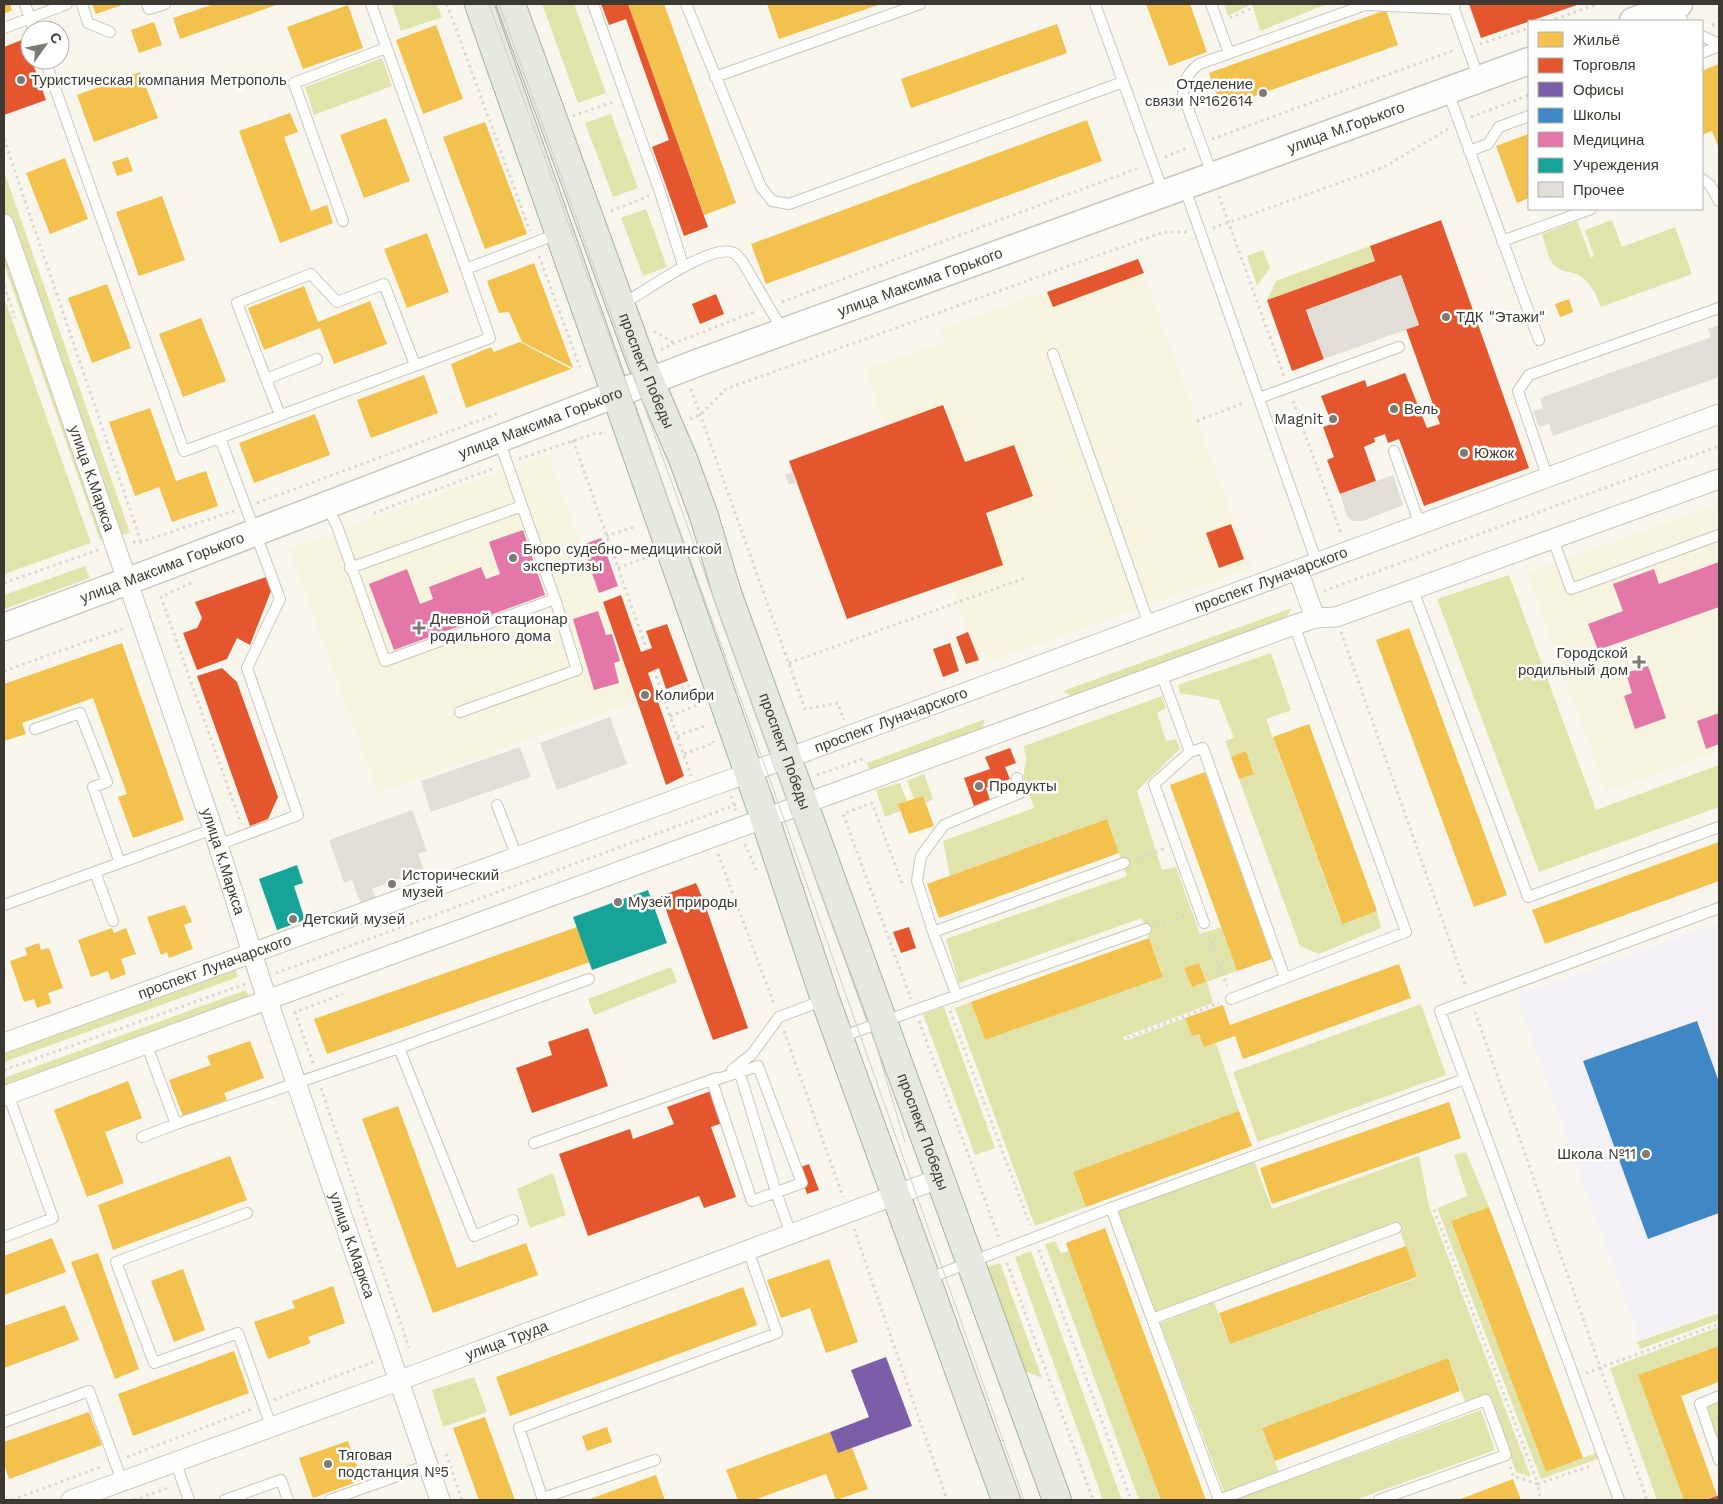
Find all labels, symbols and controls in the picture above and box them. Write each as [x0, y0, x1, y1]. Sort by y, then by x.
north arrow [20, 20, 70, 70]
legend [1528, 20, 1703, 210]
text: С [46, 29, 65, 47]
text: Жильё [1573, 31, 1620, 49]
text: Торговля [1573, 56, 1636, 74]
place label: Туристическая компания Метрополь [31, 71, 287, 89]
marker: Туристическая компания Метрополь [15, 74, 27, 86]
place label: Отделение связи №162614 [1145, 75, 1253, 110]
text: Офисы [1573, 81, 1624, 99]
marker: Отделение связи №162614 [1257, 87, 1269, 99]
street label: улица М.Горького [1285, 98, 1407, 157]
text: Школы [1573, 106, 1621, 124]
text: Медицина [1573, 131, 1645, 149]
text: Учреждения [1573, 156, 1659, 174]
text: Прочее [1573, 181, 1625, 199]
street label: улица Максима Горького [835, 244, 1005, 320]
place label: ТДК "Этажи" [1456, 308, 1545, 326]
street label: проспект Победы [615, 311, 678, 431]
marker: ТДК "Этажи" [1440, 311, 1452, 323]
street label: улица Максима Горького [456, 383, 625, 463]
place label: Вель [1404, 400, 1439, 418]
marker: Вель [1388, 403, 1400, 415]
place label: Magnit [1274, 410, 1324, 428]
marker: Magnit [1327, 413, 1339, 425]
street label: улица К.Маркса [65, 423, 119, 534]
place label: Южок [1474, 444, 1515, 462]
marker: Южок [1458, 447, 1470, 459]
street label: улица Максима Горького [78, 528, 247, 607]
place label: Бюро судебно-медицинской экспертизы [523, 540, 722, 575]
street label: проспект Луначарского [1192, 543, 1350, 616]
marker: Бюро судебно-медицинской экспертизы [507, 552, 519, 564]
place label: Дневной стационар родильного дома [430, 610, 568, 645]
marker: Дневной стационар родильного дома [412, 621, 426, 635]
place label: Городской родильный дом [1518, 644, 1628, 679]
marker: Городской родильный дом [1632, 655, 1646, 669]
street label: проспект Луначарского [812, 683, 970, 757]
place label: Колибри [655, 686, 714, 704]
marker: Колибри [639, 689, 651, 701]
street label: проспект Победы [755, 690, 814, 812]
place label: Продукты [989, 777, 1057, 795]
marker: Продукты [973, 780, 985, 792]
street label: улица К.Маркса [197, 806, 249, 918]
place label: Исторический музей [402, 866, 499, 901]
marker: Исторический музей [386, 878, 398, 890]
place label: Музей природы [628, 893, 737, 911]
marker: Музей природы [612, 896, 624, 908]
place label: Детский музей [303, 910, 405, 928]
marker: Детский музей [287, 913, 299, 925]
street label: проспект Луначарского [135, 931, 294, 1003]
street label: проспект Победы [894, 1071, 952, 1192]
place label: Школа №11 [1557, 1145, 1636, 1163]
marker: Школа №11 [1640, 1148, 1652, 1160]
street label: улица К.Маркса [326, 1190, 379, 1301]
street label: улица Труда [463, 1316, 551, 1364]
place label: Тяговая подстанция №5 [338, 1446, 449, 1481]
marker: Тяговая подстанция №5 [322, 1458, 334, 1470]

